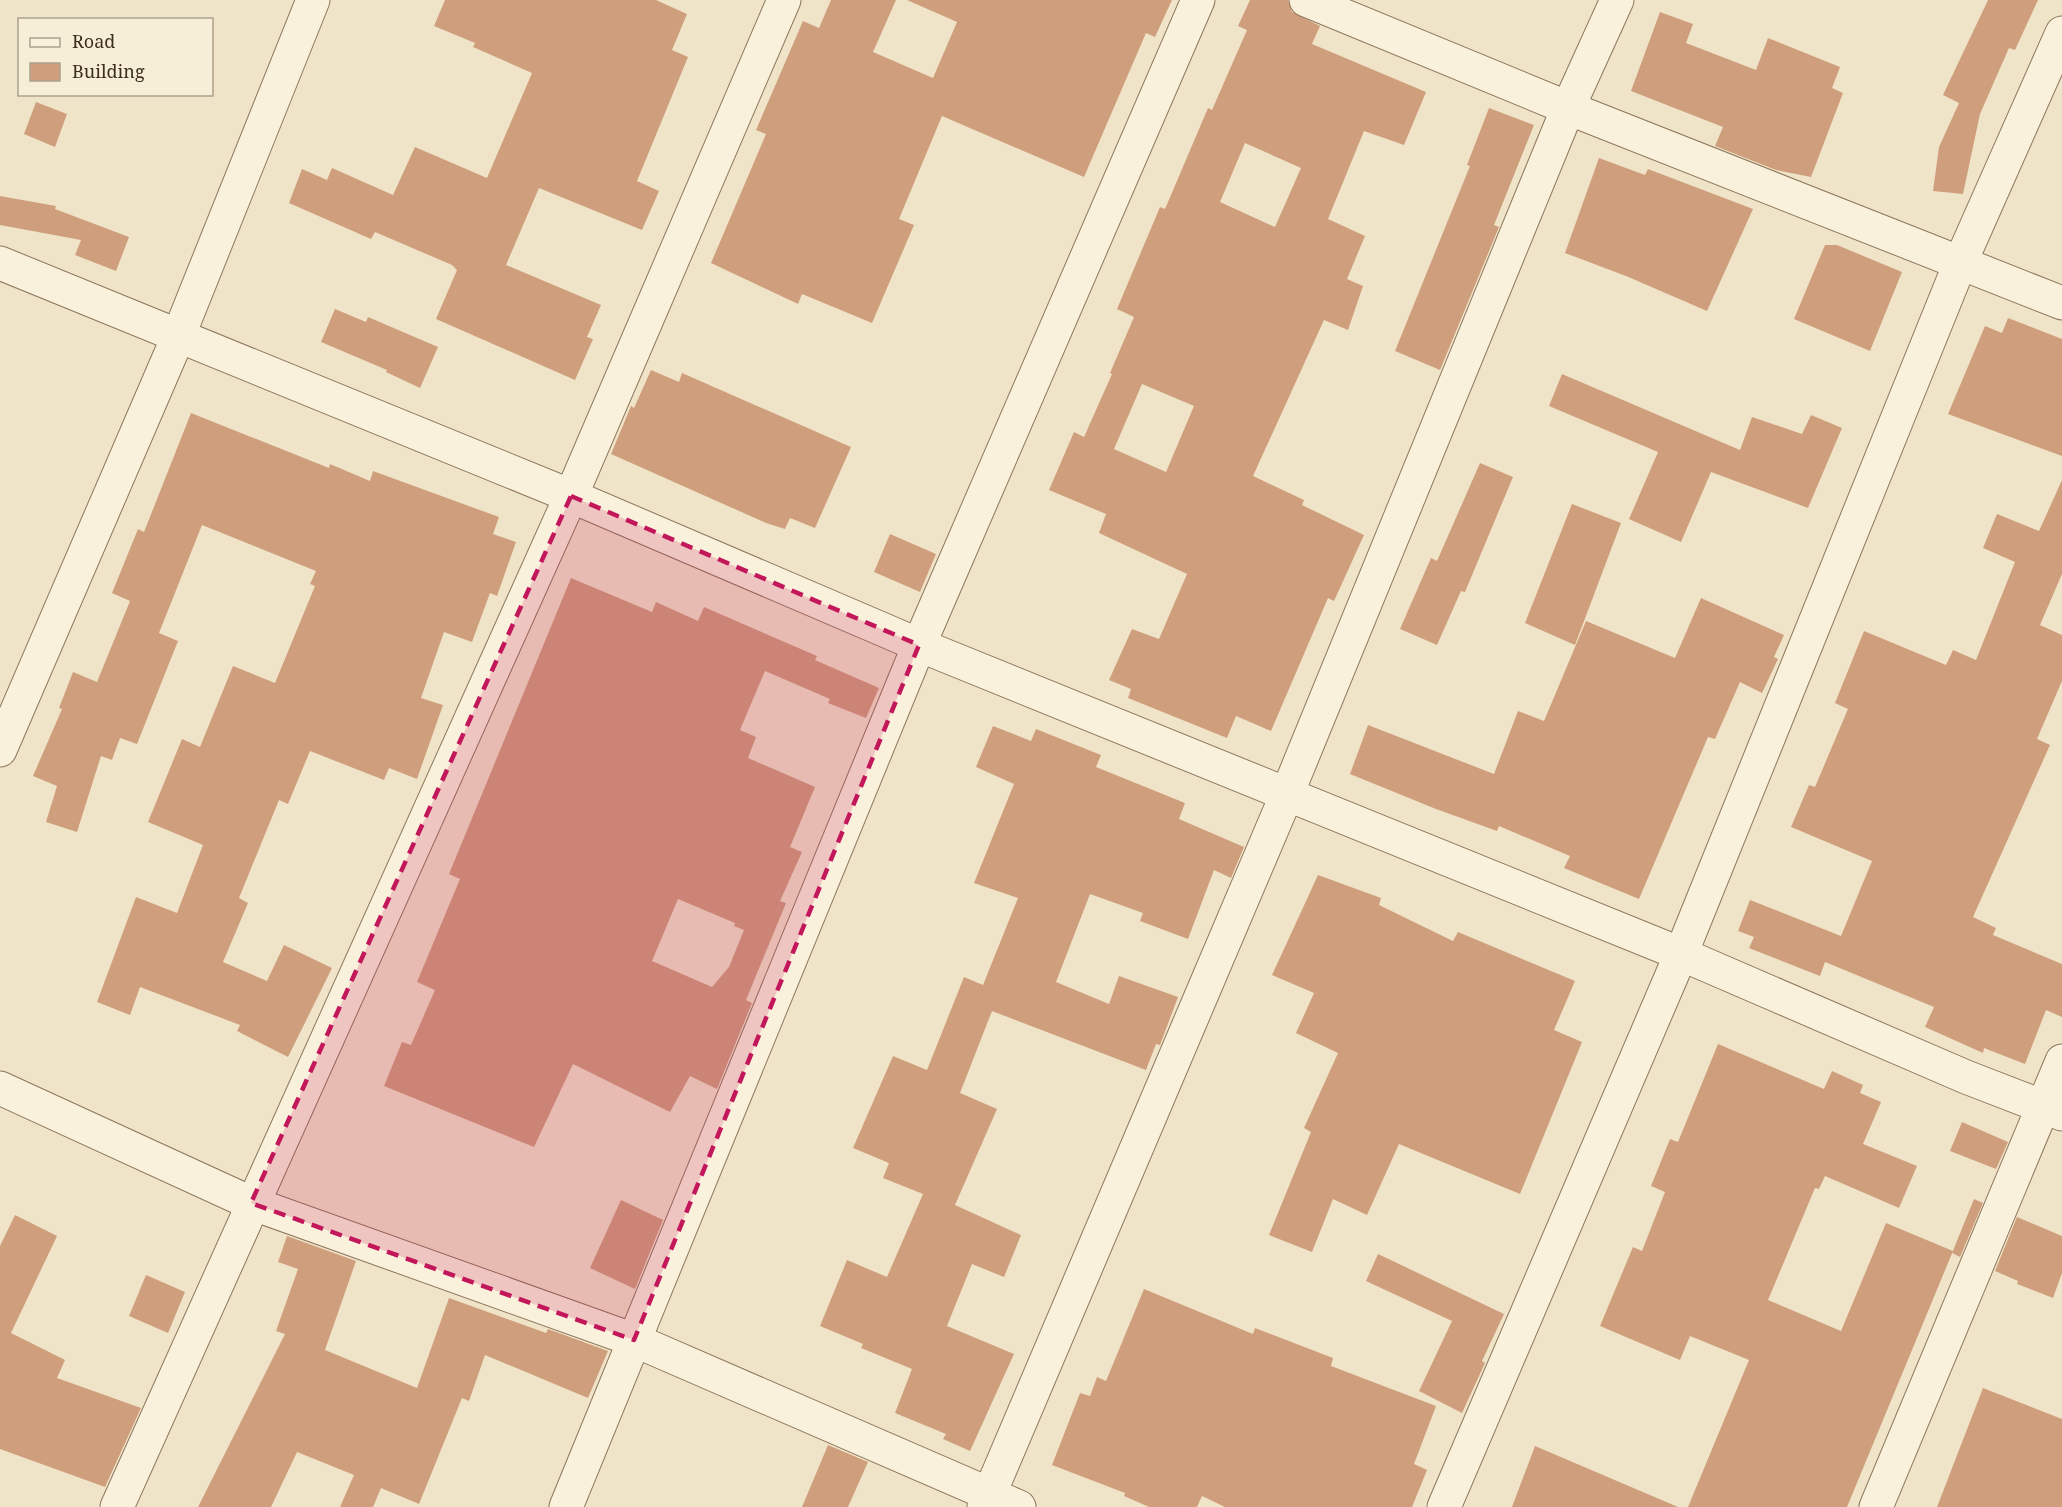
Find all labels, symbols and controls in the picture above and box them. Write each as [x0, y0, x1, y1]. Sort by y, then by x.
legend [18, 18, 213, 96]
text: Road [72, 29, 115, 53]
text: Building [72, 59, 145, 83]

